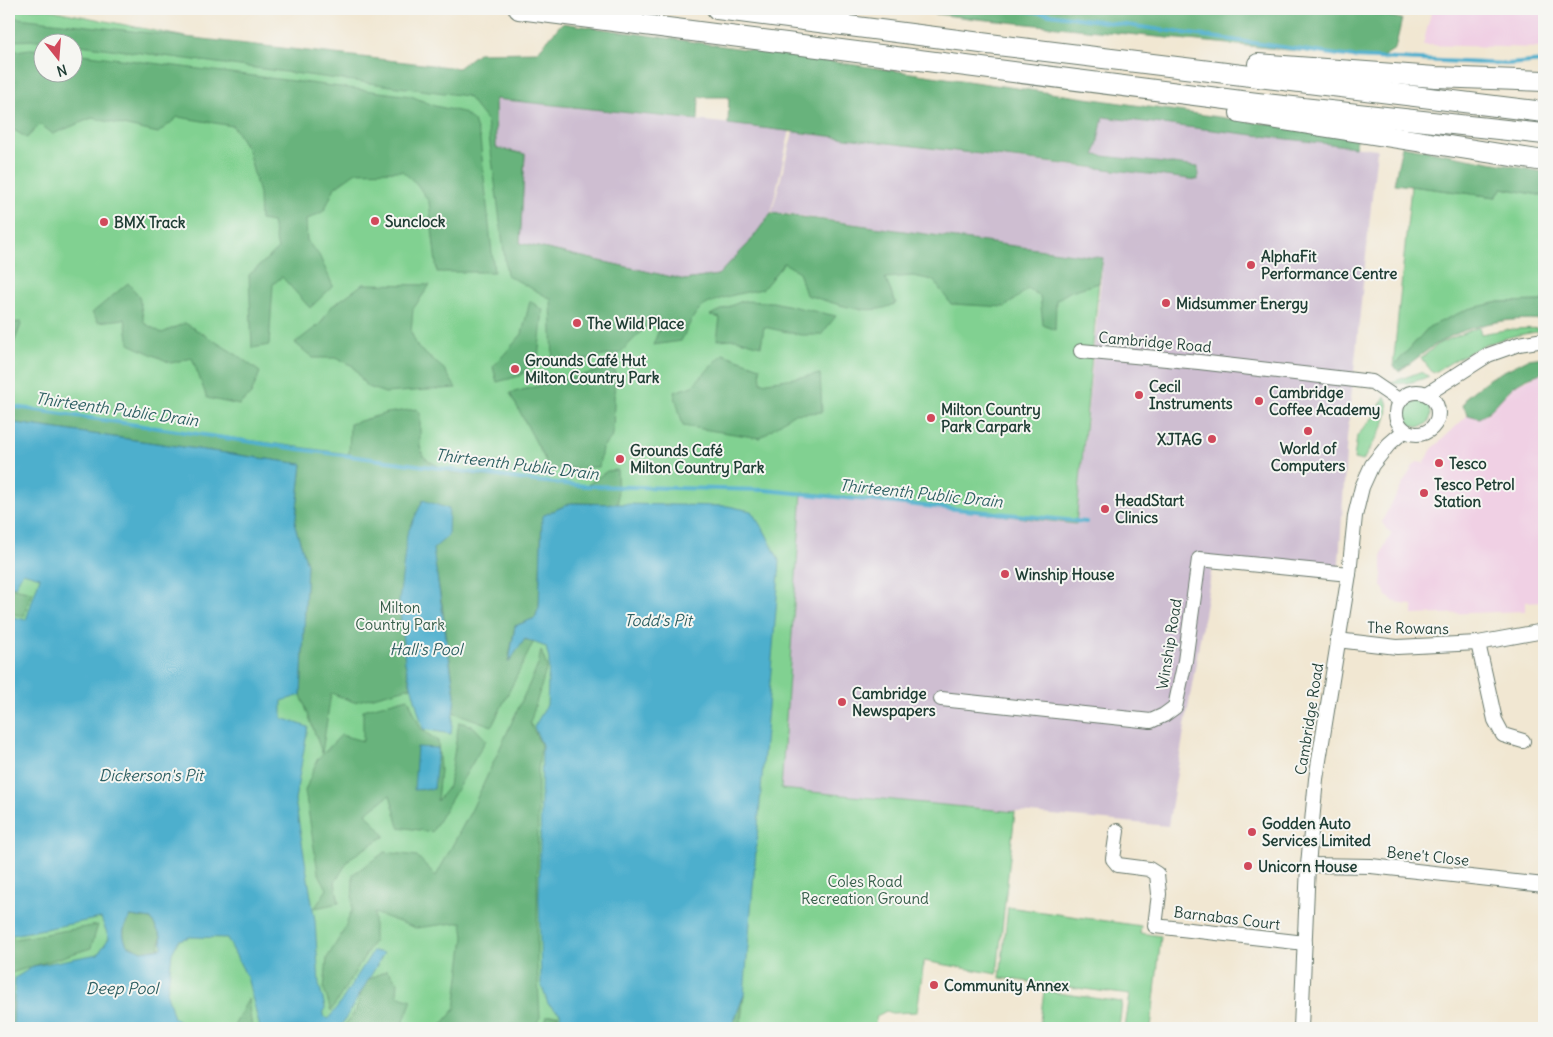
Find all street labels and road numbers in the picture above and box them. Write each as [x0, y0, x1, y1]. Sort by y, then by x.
street label: Cambridge Road [1098, 328, 1212, 356]
street label: Winship Road [1152, 597, 1186, 691]
street label: The Rowans [1367, 618, 1449, 638]
street label: Cambridge Road [1291, 661, 1327, 776]
street label: Bene't Close [1386, 842, 1470, 870]
street label: Barnabas Court [1173, 902, 1281, 934]

